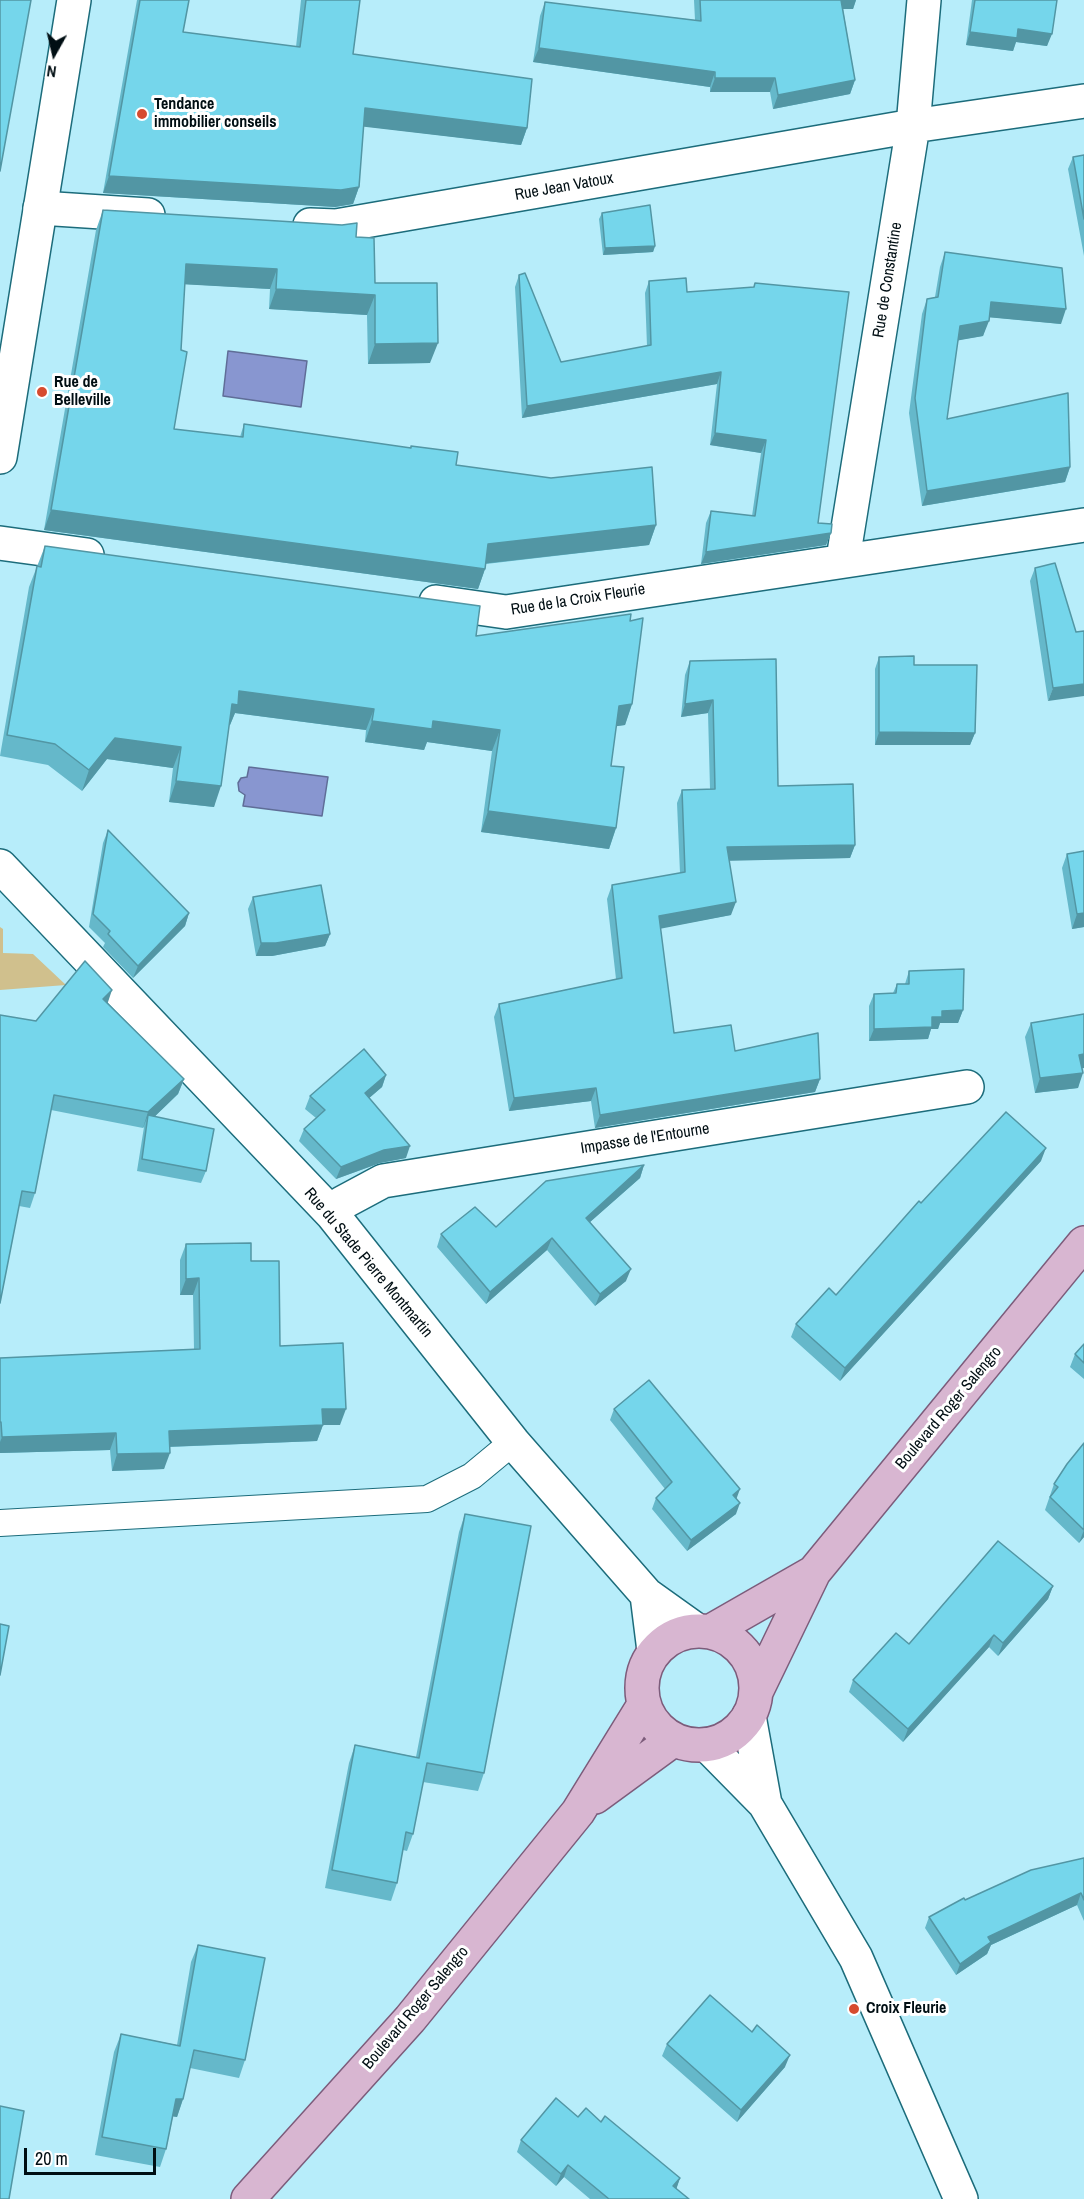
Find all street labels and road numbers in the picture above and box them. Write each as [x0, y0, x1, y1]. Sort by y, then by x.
street label: Rue Jean Vatoux [513, 169, 615, 205]
street label: Rue de Constantine [869, 221, 907, 339]
street label: Rue de la Croix Fleurie [510, 580, 646, 620]
street label: Impasse de l'Entourne [579, 1119, 711, 1159]
street label: Rue du Stade Pierre Montmartin [300, 1184, 436, 1342]
street label: Boulevard Roger Salengro [892, 1343, 1006, 1473]
street label: Boulevard Roger Salengro [359, 1943, 473, 2073]

